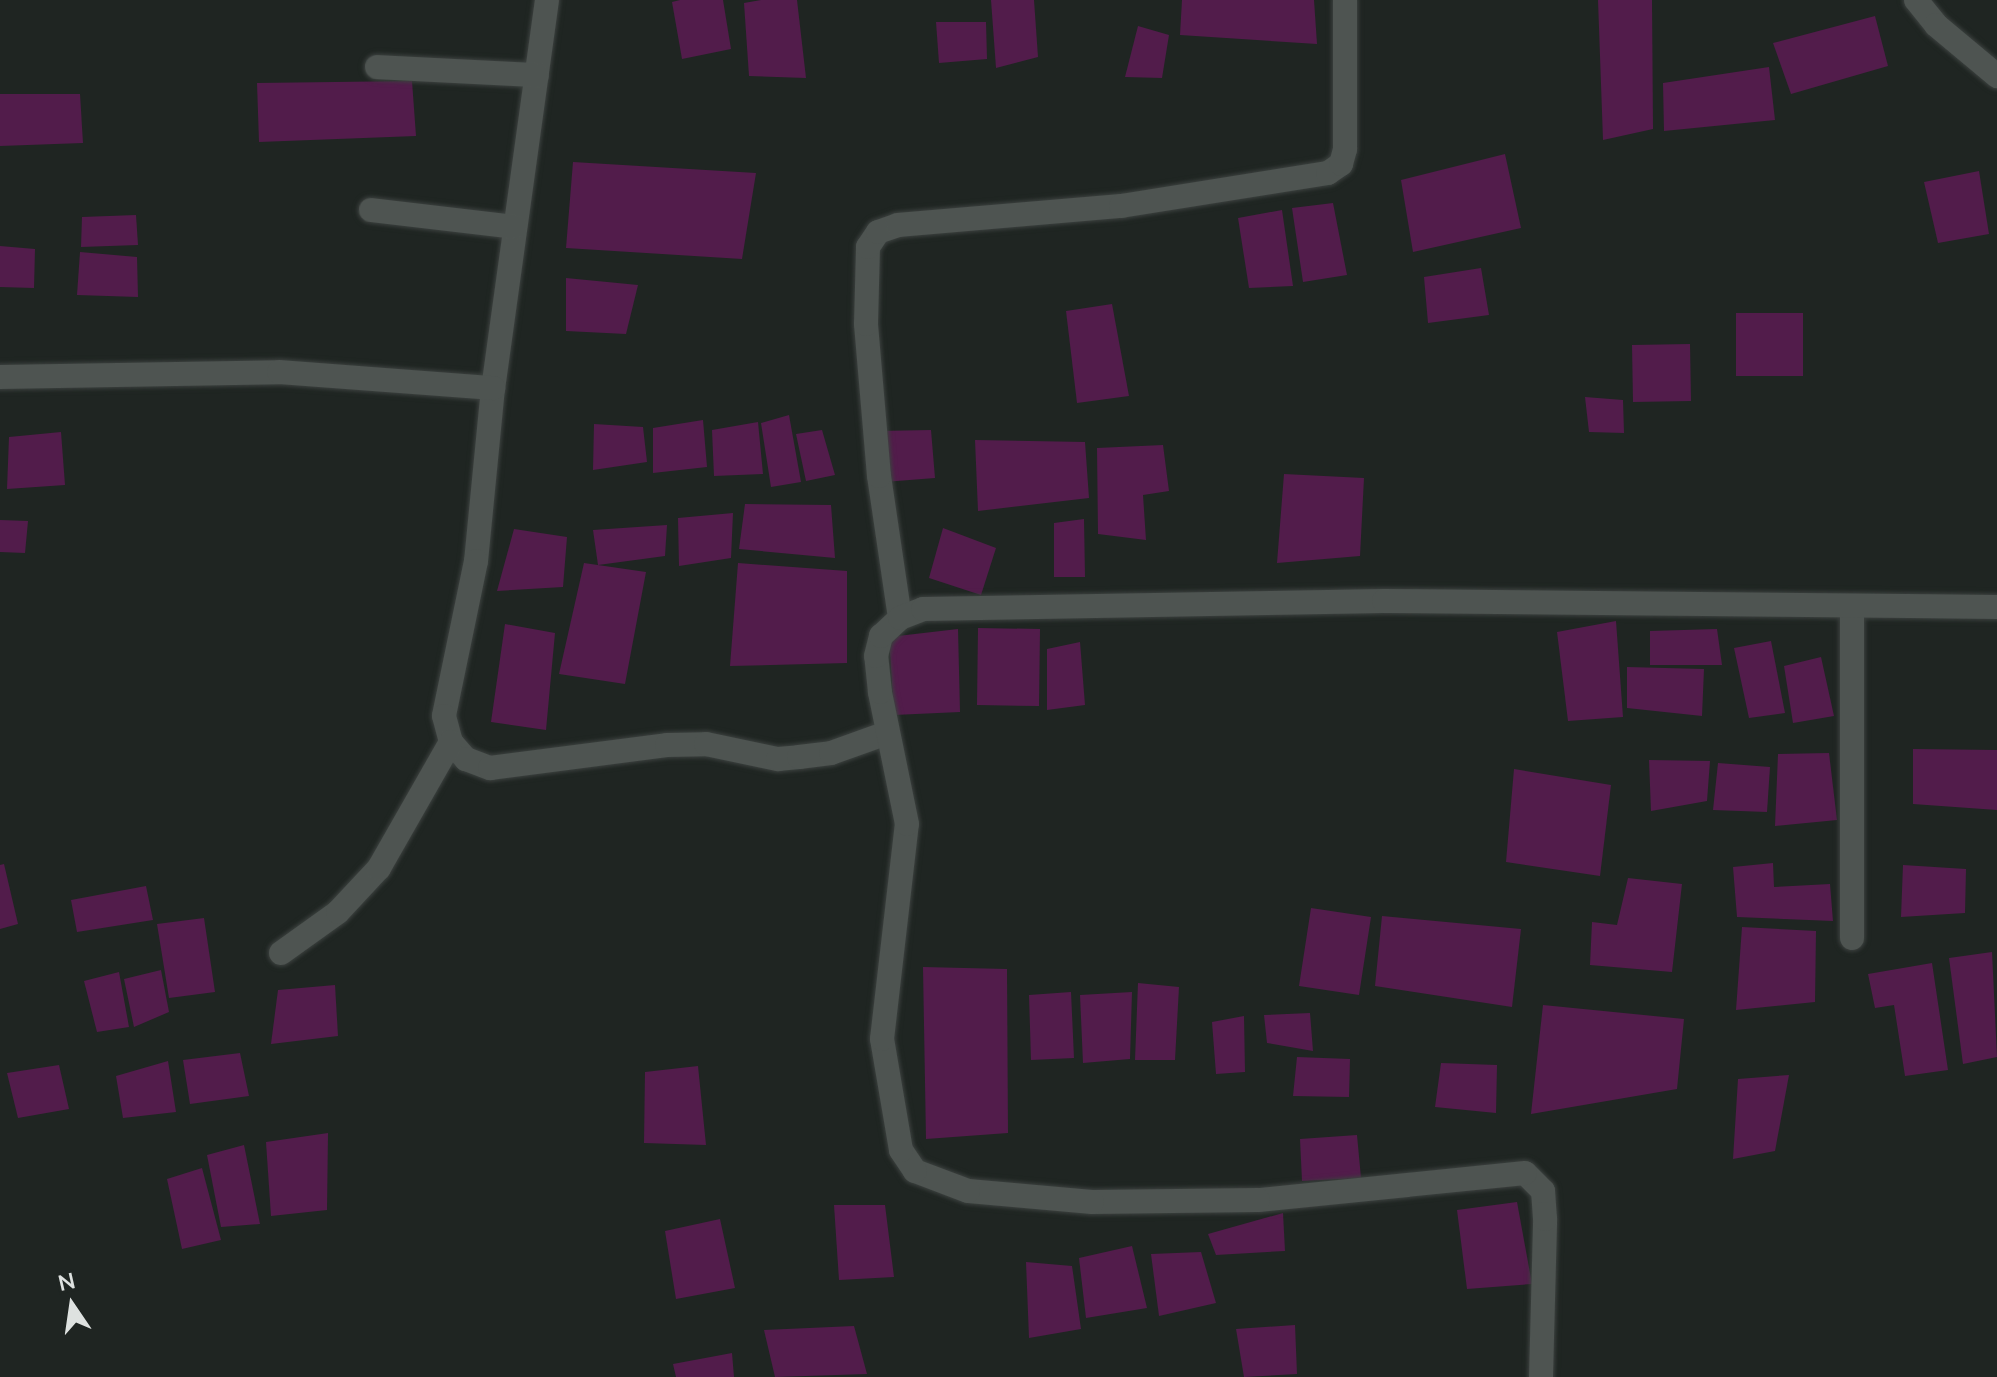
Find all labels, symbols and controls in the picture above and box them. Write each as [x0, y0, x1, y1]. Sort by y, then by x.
north arrow [32, 1265, 112, 1345]
text: N [55, 1266, 78, 1297]

